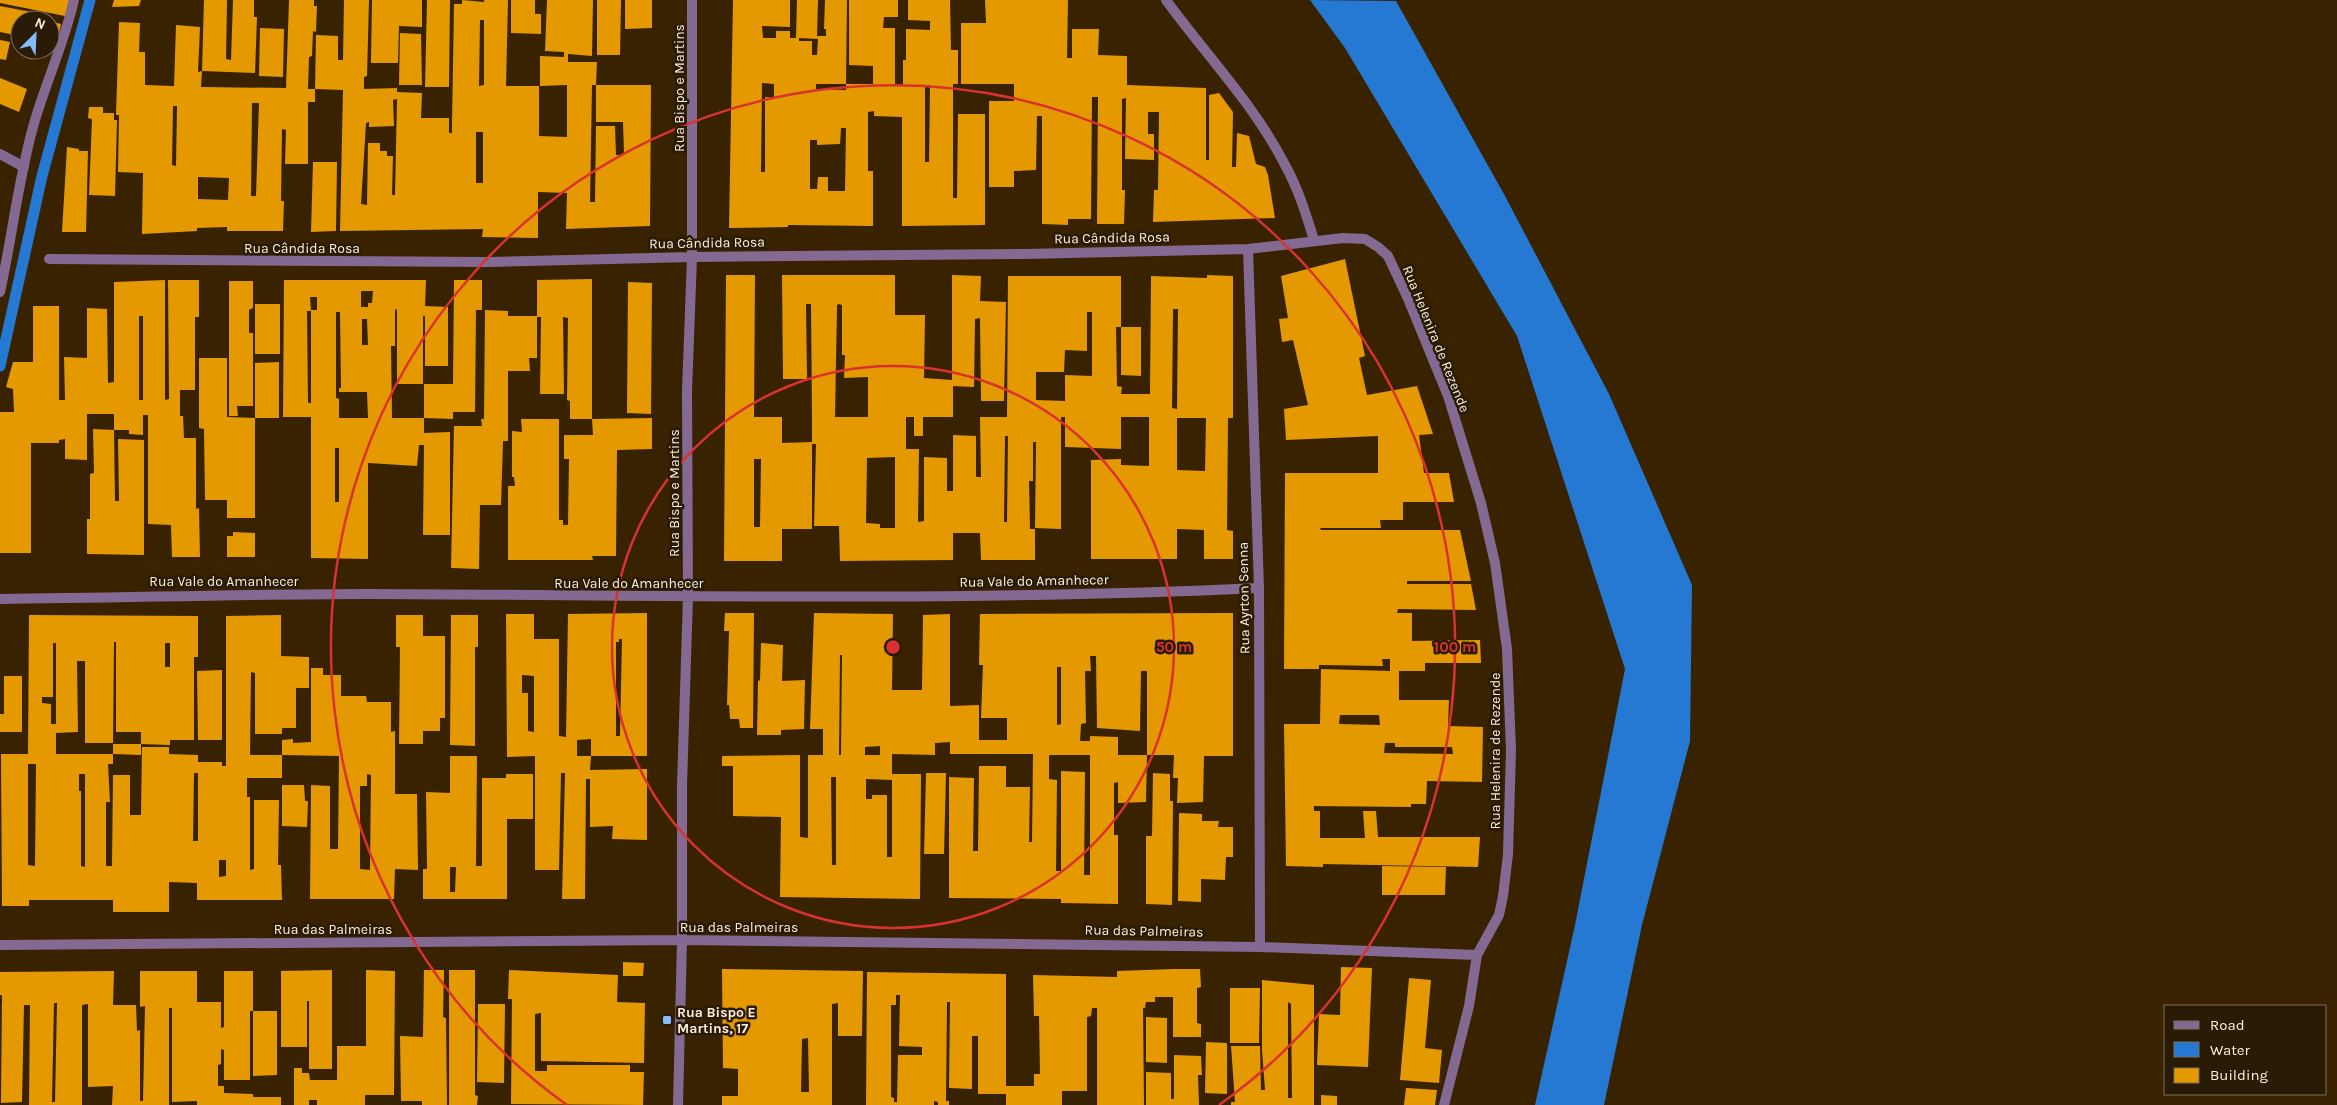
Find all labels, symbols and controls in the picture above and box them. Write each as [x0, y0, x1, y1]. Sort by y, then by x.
north arrow [10, 10, 60, 60]
text: N [32, 14, 48, 33]
street label: Rua Bispo e Martins [671, 24, 688, 152]
street label: Rua Cândida Rosa [1054, 228, 1170, 248]
street label: Rua Cândida Rosa [649, 233, 765, 253]
street label: Rua Cândida Rosa [244, 240, 360, 257]
street label: Rua Helenira de Rezende [1399, 263, 1473, 415]
street label: Rua Bispo e Martins [666, 429, 683, 557]
street label: Rua Ayrton Senna [1235, 542, 1253, 654]
street label: Rua Vale do Amanhecer [959, 571, 1110, 591]
street label: Rua Vale do Amanhecer [149, 573, 300, 590]
street label: Rua Vale do Amanhecer [554, 575, 705, 592]
centre of rings [884, 638, 902, 656]
text: 50 m [1156, 638, 1192, 656]
text: 100 m [1434, 638, 1476, 656]
street label: Rua Helenira de Rezende [1487, 673, 1504, 829]
street label: Rua das Palmeiras [680, 919, 798, 936]
street label: Rua das Palmeiras [274, 921, 392, 938]
street label: Rua das Palmeiras [1084, 921, 1204, 941]
place label: Rua Bispo E Martins, 17 [677, 1004, 756, 1037]
legend [2164, 1005, 2327, 1095]
marker: Rua Bispo E Martins, 17 [661, 1014, 673, 1026]
text: Road [2210, 1016, 2245, 1034]
text: Water [2210, 1041, 2251, 1059]
text: Building [2210, 1066, 2268, 1084]

